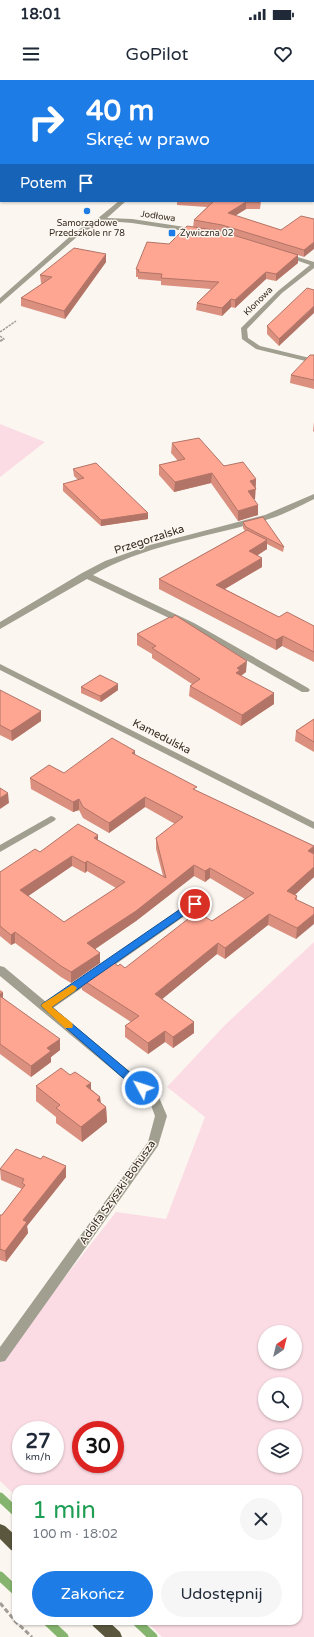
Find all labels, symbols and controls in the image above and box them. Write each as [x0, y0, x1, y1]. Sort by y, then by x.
text: 18:01 [20, 5, 62, 23]
icon: menu [20, 43, 42, 65]
text: GoPilot [126, 43, 188, 65]
icon: heart [272, 43, 294, 65]
text: 40 m [86, 94, 154, 128]
icon: right [20, 96, 72, 148]
text: Skręć w prawo [86, 128, 210, 150]
icon: arrive [75, 172, 97, 194]
text: Potem [20, 174, 67, 192]
marker: Samorządowe Przedszkole nr 78 [82, 206, 92, 216]
street label: Jodłowa [140, 209, 176, 224]
place label: Samorządowe Przedszkole nr 78 [49, 218, 125, 239]
marker: Żywiczna 02 [167, 228, 177, 238]
place label: Żywiczna 02 [180, 228, 233, 239]
street label: Klonowa [241, 284, 275, 318]
street label: Przegorzalska [113, 522, 186, 557]
street label: Kamedulska [130, 716, 193, 757]
pin [178, 887, 212, 921]
icon: arrive [184, 893, 206, 915]
position arrow [121, 1067, 163, 1109]
street label: Adolfa Szyszki-Bohusza [76, 1138, 158, 1247]
north arrow [258, 1325, 302, 1369]
map controls [258, 1325, 302, 1473]
button: search [258, 1377, 302, 1421]
speed limit sign: 30 [72, 1421, 124, 1473]
button: layers [258, 1429, 302, 1473]
text: 27 [25, 1430, 51, 1454]
text: km/h [25, 1451, 51, 1463]
text: 1 min [32, 1496, 96, 1525]
button: close [240, 1498, 282, 1540]
text: 100 m · 18:02 [32, 1526, 118, 1542]
button: Zakończ [32, 1571, 153, 1617]
button: Udostępnij [161, 1571, 282, 1617]

